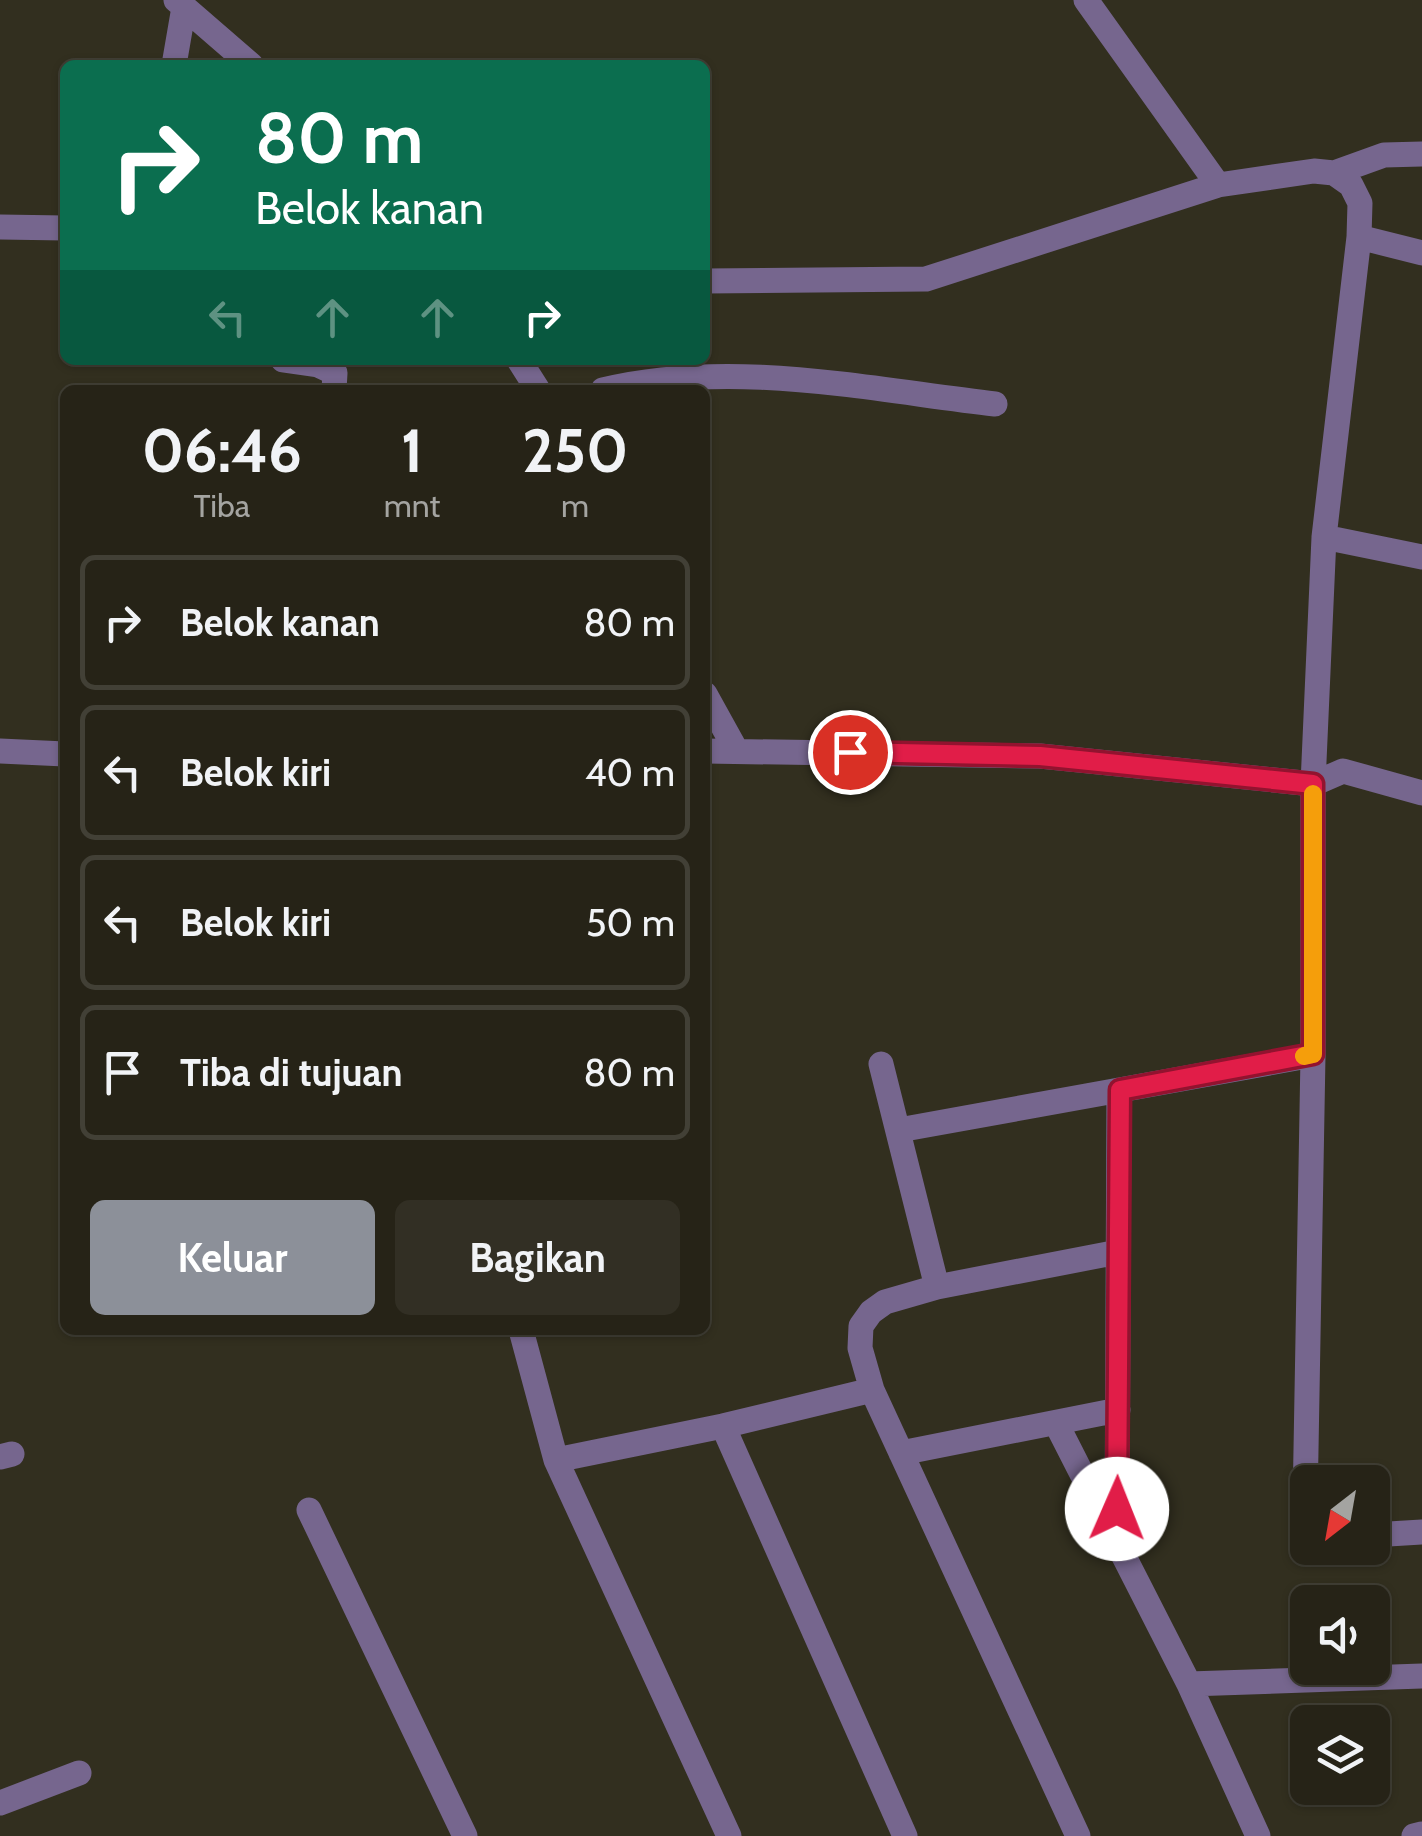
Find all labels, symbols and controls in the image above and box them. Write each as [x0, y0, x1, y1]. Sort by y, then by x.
text: 80 m [255, 95, 423, 181]
icon: right [90, 100, 220, 230]
text: Belok kanan [255, 181, 484, 235]
icon: left [200, 290, 255, 345]
icon: ahead [305, 290, 360, 345]
icon: ahead [410, 290, 465, 345]
icon: right [515, 290, 570, 345]
text: 06:46 [142, 414, 302, 487]
text: 1 [401, 414, 423, 487]
text: 250 [522, 414, 628, 487]
text: Tiba [194, 486, 250, 525]
text: mnt [384, 486, 440, 525]
text: m [561, 486, 589, 525]
icon: right [95, 595, 150, 650]
text: Belok kanan [180, 599, 380, 646]
text: 80 m [584, 599, 675, 646]
pin [808, 710, 893, 795]
icon: arrive [823, 725, 878, 780]
icon: left [95, 745, 150, 800]
text: Belok kiri [180, 749, 331, 796]
text: 40 m [585, 749, 675, 796]
icon: left [95, 895, 150, 950]
text: Belok kiri [180, 899, 331, 946]
text: 50 m [586, 899, 675, 946]
icon: arrive [95, 1045, 150, 1100]
text: Tiba di tujuan [180, 1049, 402, 1096]
text: 80 m [584, 1049, 675, 1096]
button: Keluar [90, 1200, 375, 1315]
button: Bagikan [395, 1200, 680, 1315]
position arrow [1065, 1457, 1169, 1561]
north arrow [1290, 1465, 1390, 1565]
map controls [1290, 1465, 1390, 1805]
button: sound [1290, 1585, 1390, 1685]
button: layers [1290, 1705, 1390, 1805]

